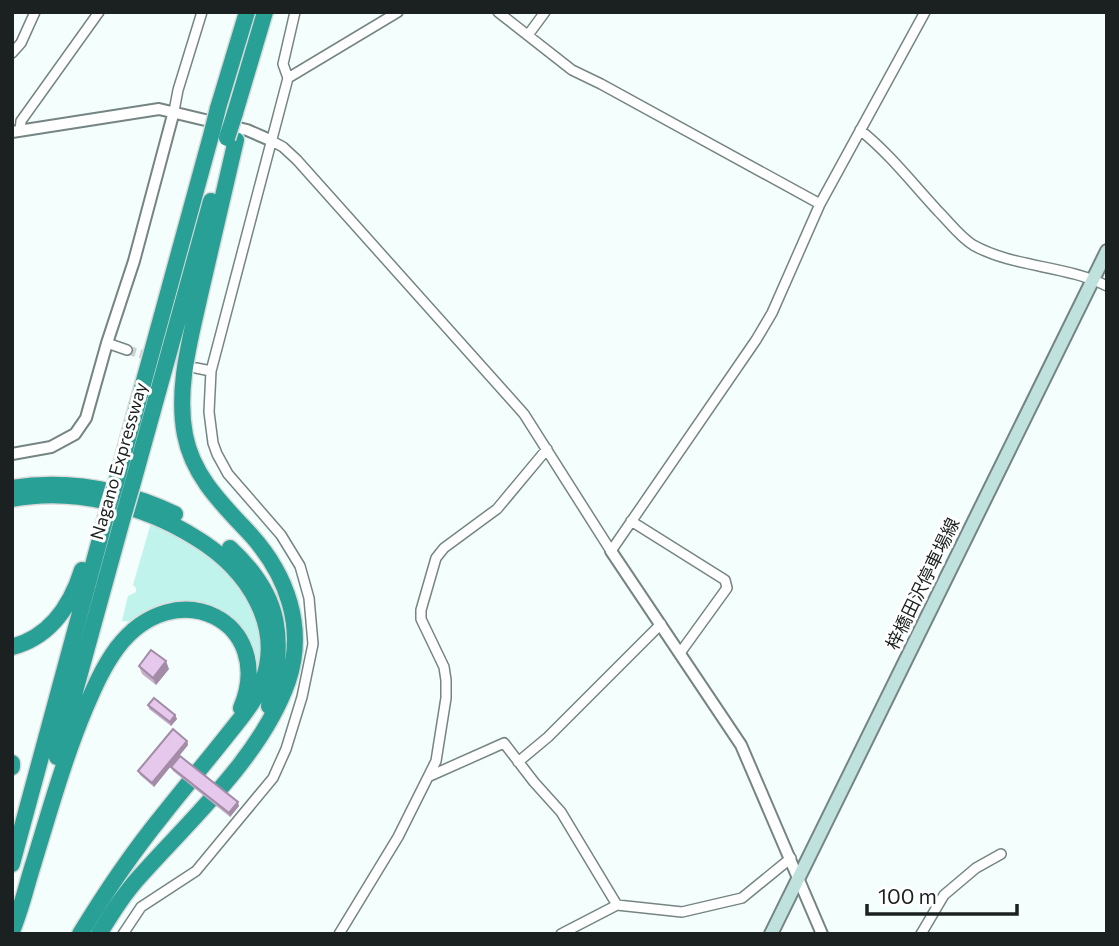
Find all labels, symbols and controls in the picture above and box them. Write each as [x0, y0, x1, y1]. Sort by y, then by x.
street label: Nagano Expressway [85, 379, 151, 542]
street label: 梓橋田沢停車場線 [881, 514, 964, 653]
scale bar [867, 872, 1018, 916]
text: 100 m [878, 883, 937, 908]

